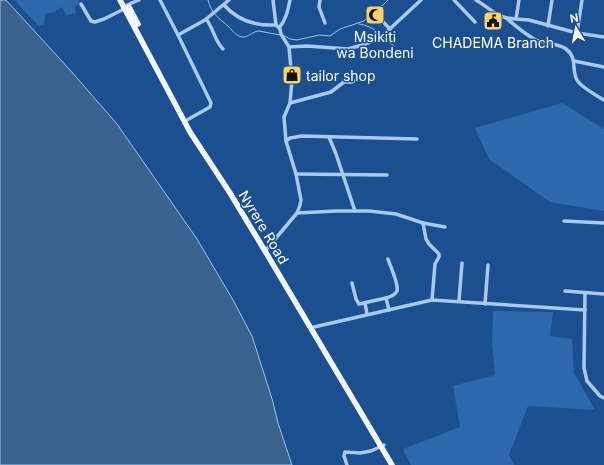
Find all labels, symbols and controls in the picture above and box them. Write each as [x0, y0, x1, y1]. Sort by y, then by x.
mosque icon: Msikiti wa Bondeni [364, 4, 386, 26]
north arrow [556, 8, 596, 48]
public building icon: CHADEMA Branch [482, 10, 504, 32]
text: N [569, 11, 580, 26]
place label: Msikiti wa Bondeni [336, 28, 414, 61]
place label: CHADEMA Branch [432, 34, 554, 51]
shop icon: tailor shop [281, 64, 303, 86]
place label: tailor shop [306, 67, 376, 84]
street label: Nyrere Road [235, 187, 293, 267]

